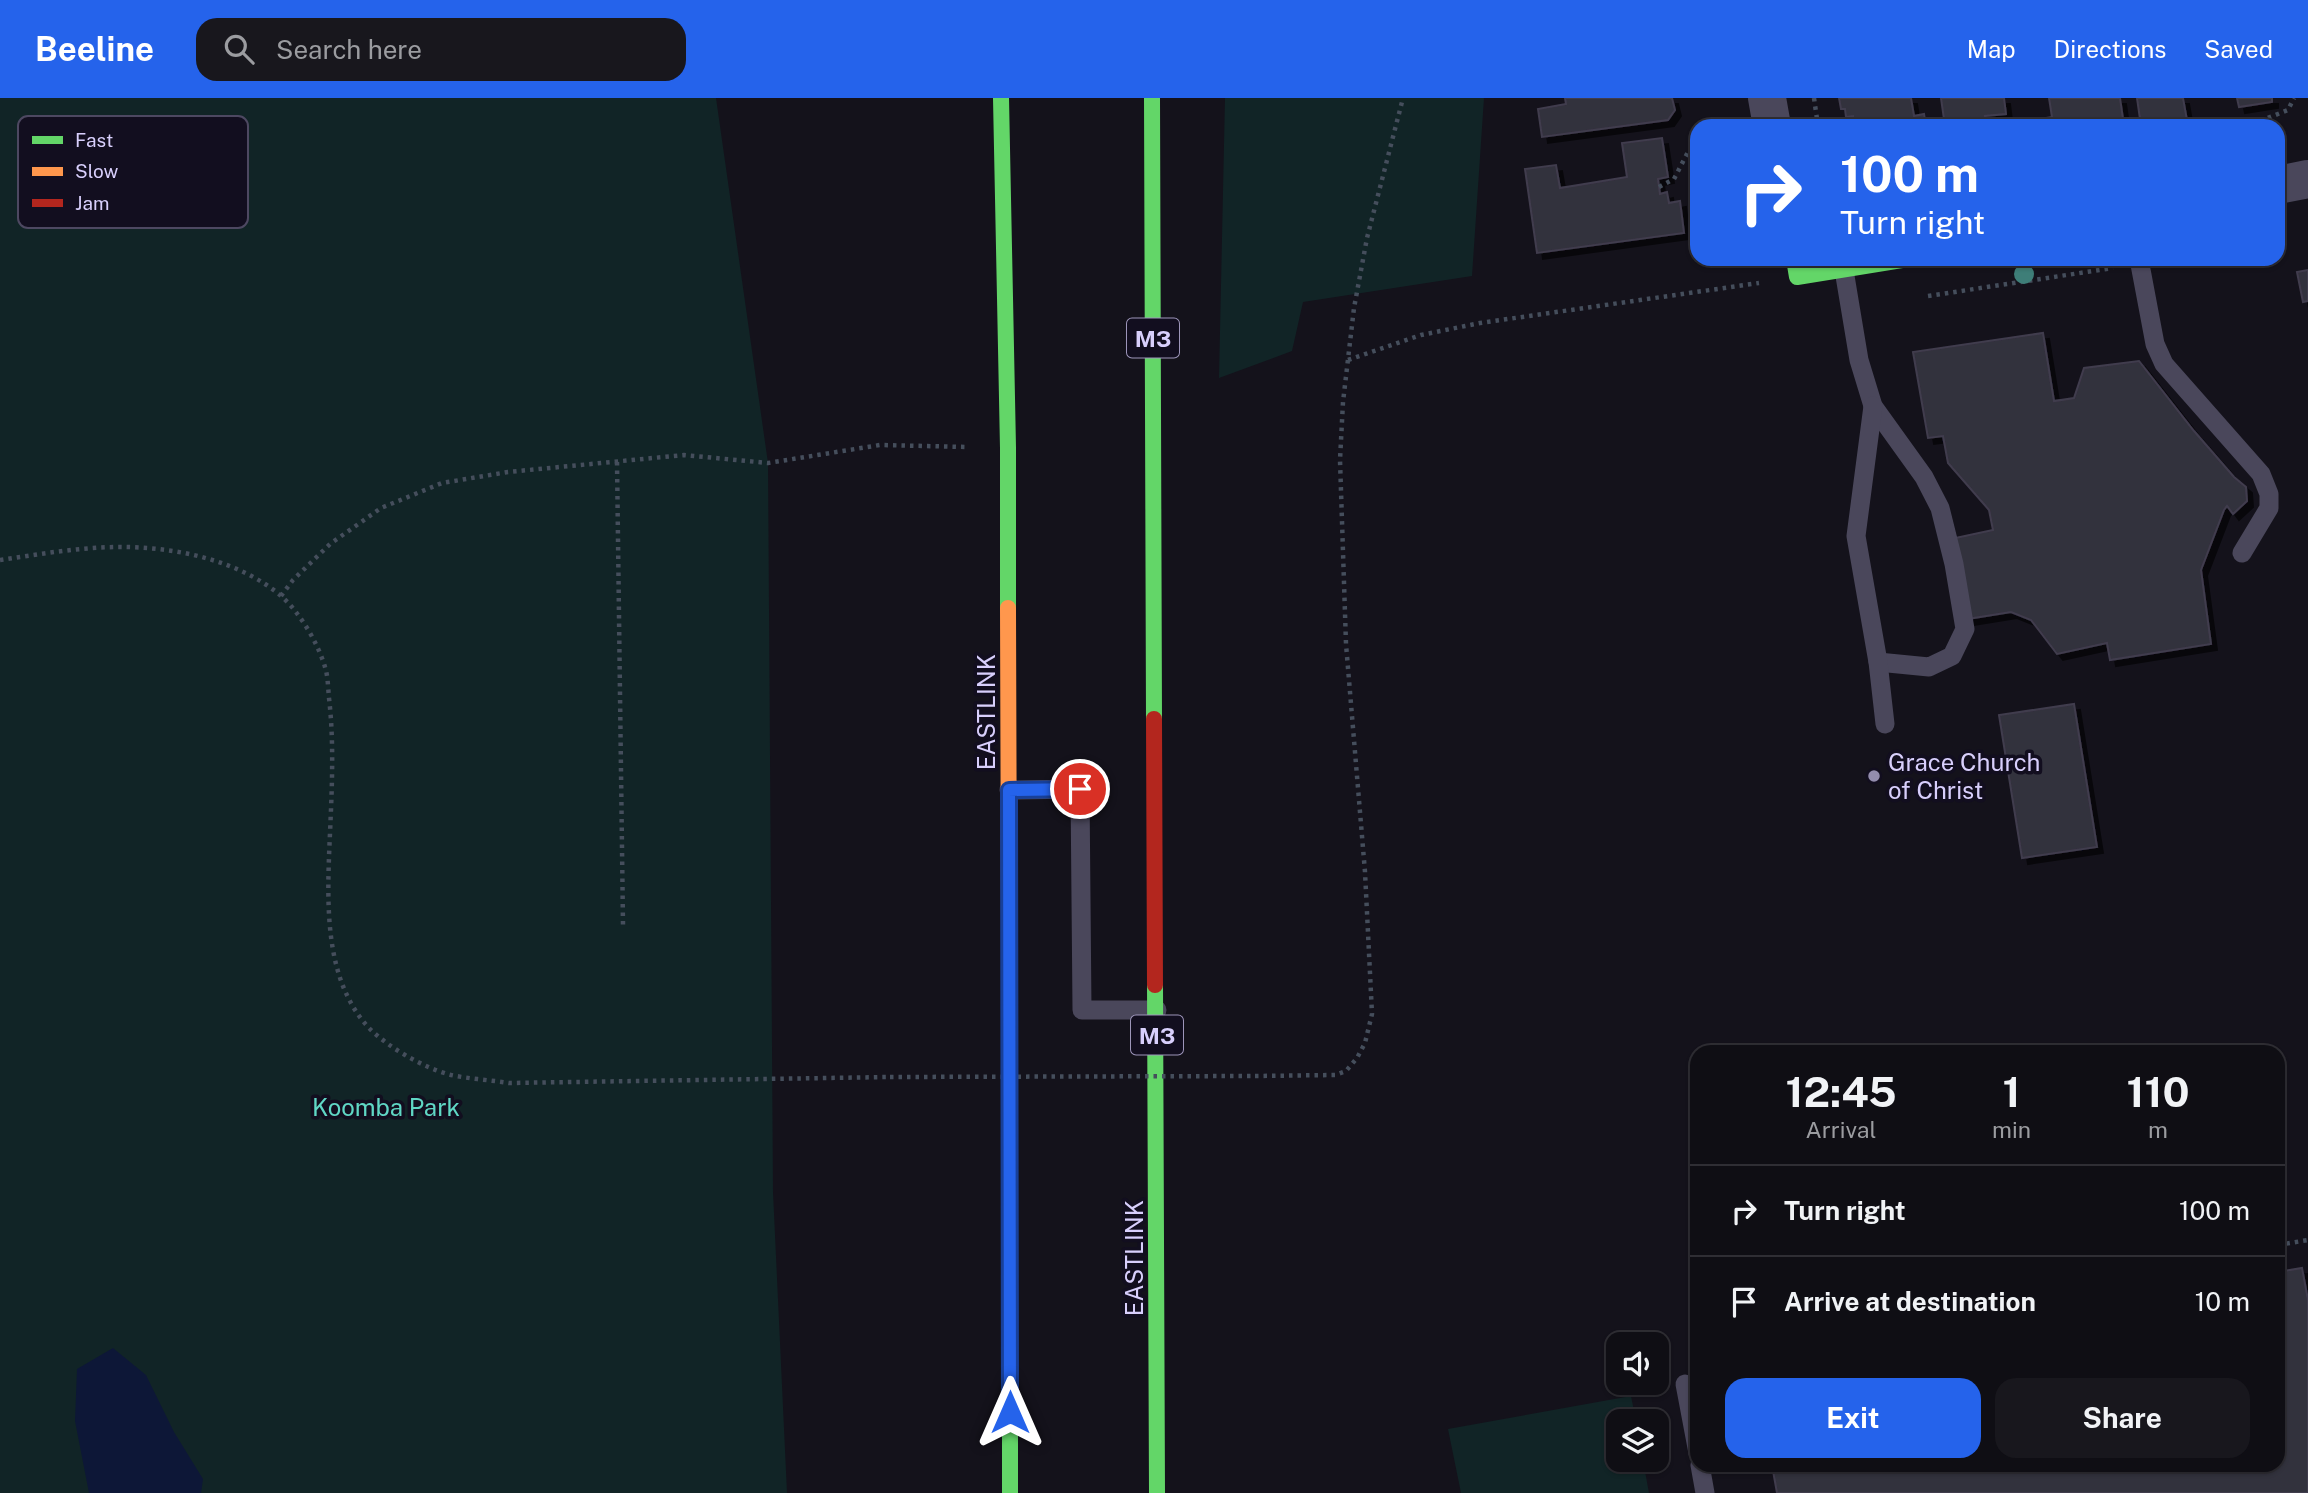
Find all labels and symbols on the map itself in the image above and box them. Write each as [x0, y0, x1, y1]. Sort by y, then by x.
legend [18, 116, 248, 228]
text: Fast [75, 129, 113, 151]
text: Slow [75, 160, 119, 182]
text: Jam [75, 192, 109, 214]
road number: M3 [1127, 318, 1179, 358]
street label: EASTLINK [972, 654, 1000, 770]
place label: Grace Church of Christ [1888, 748, 2040, 804]
pin [1050, 759, 1110, 819]
marker: Grace Church of Christ [1866, 768, 1882, 784]
road number: M3 [1131, 1016, 1183, 1054]
park label: Koomba Park [312, 1093, 460, 1121]
street label: EASTLINK [1120, 1200, 1148, 1316]
position arrow [973, 1375, 1047, 1449]

